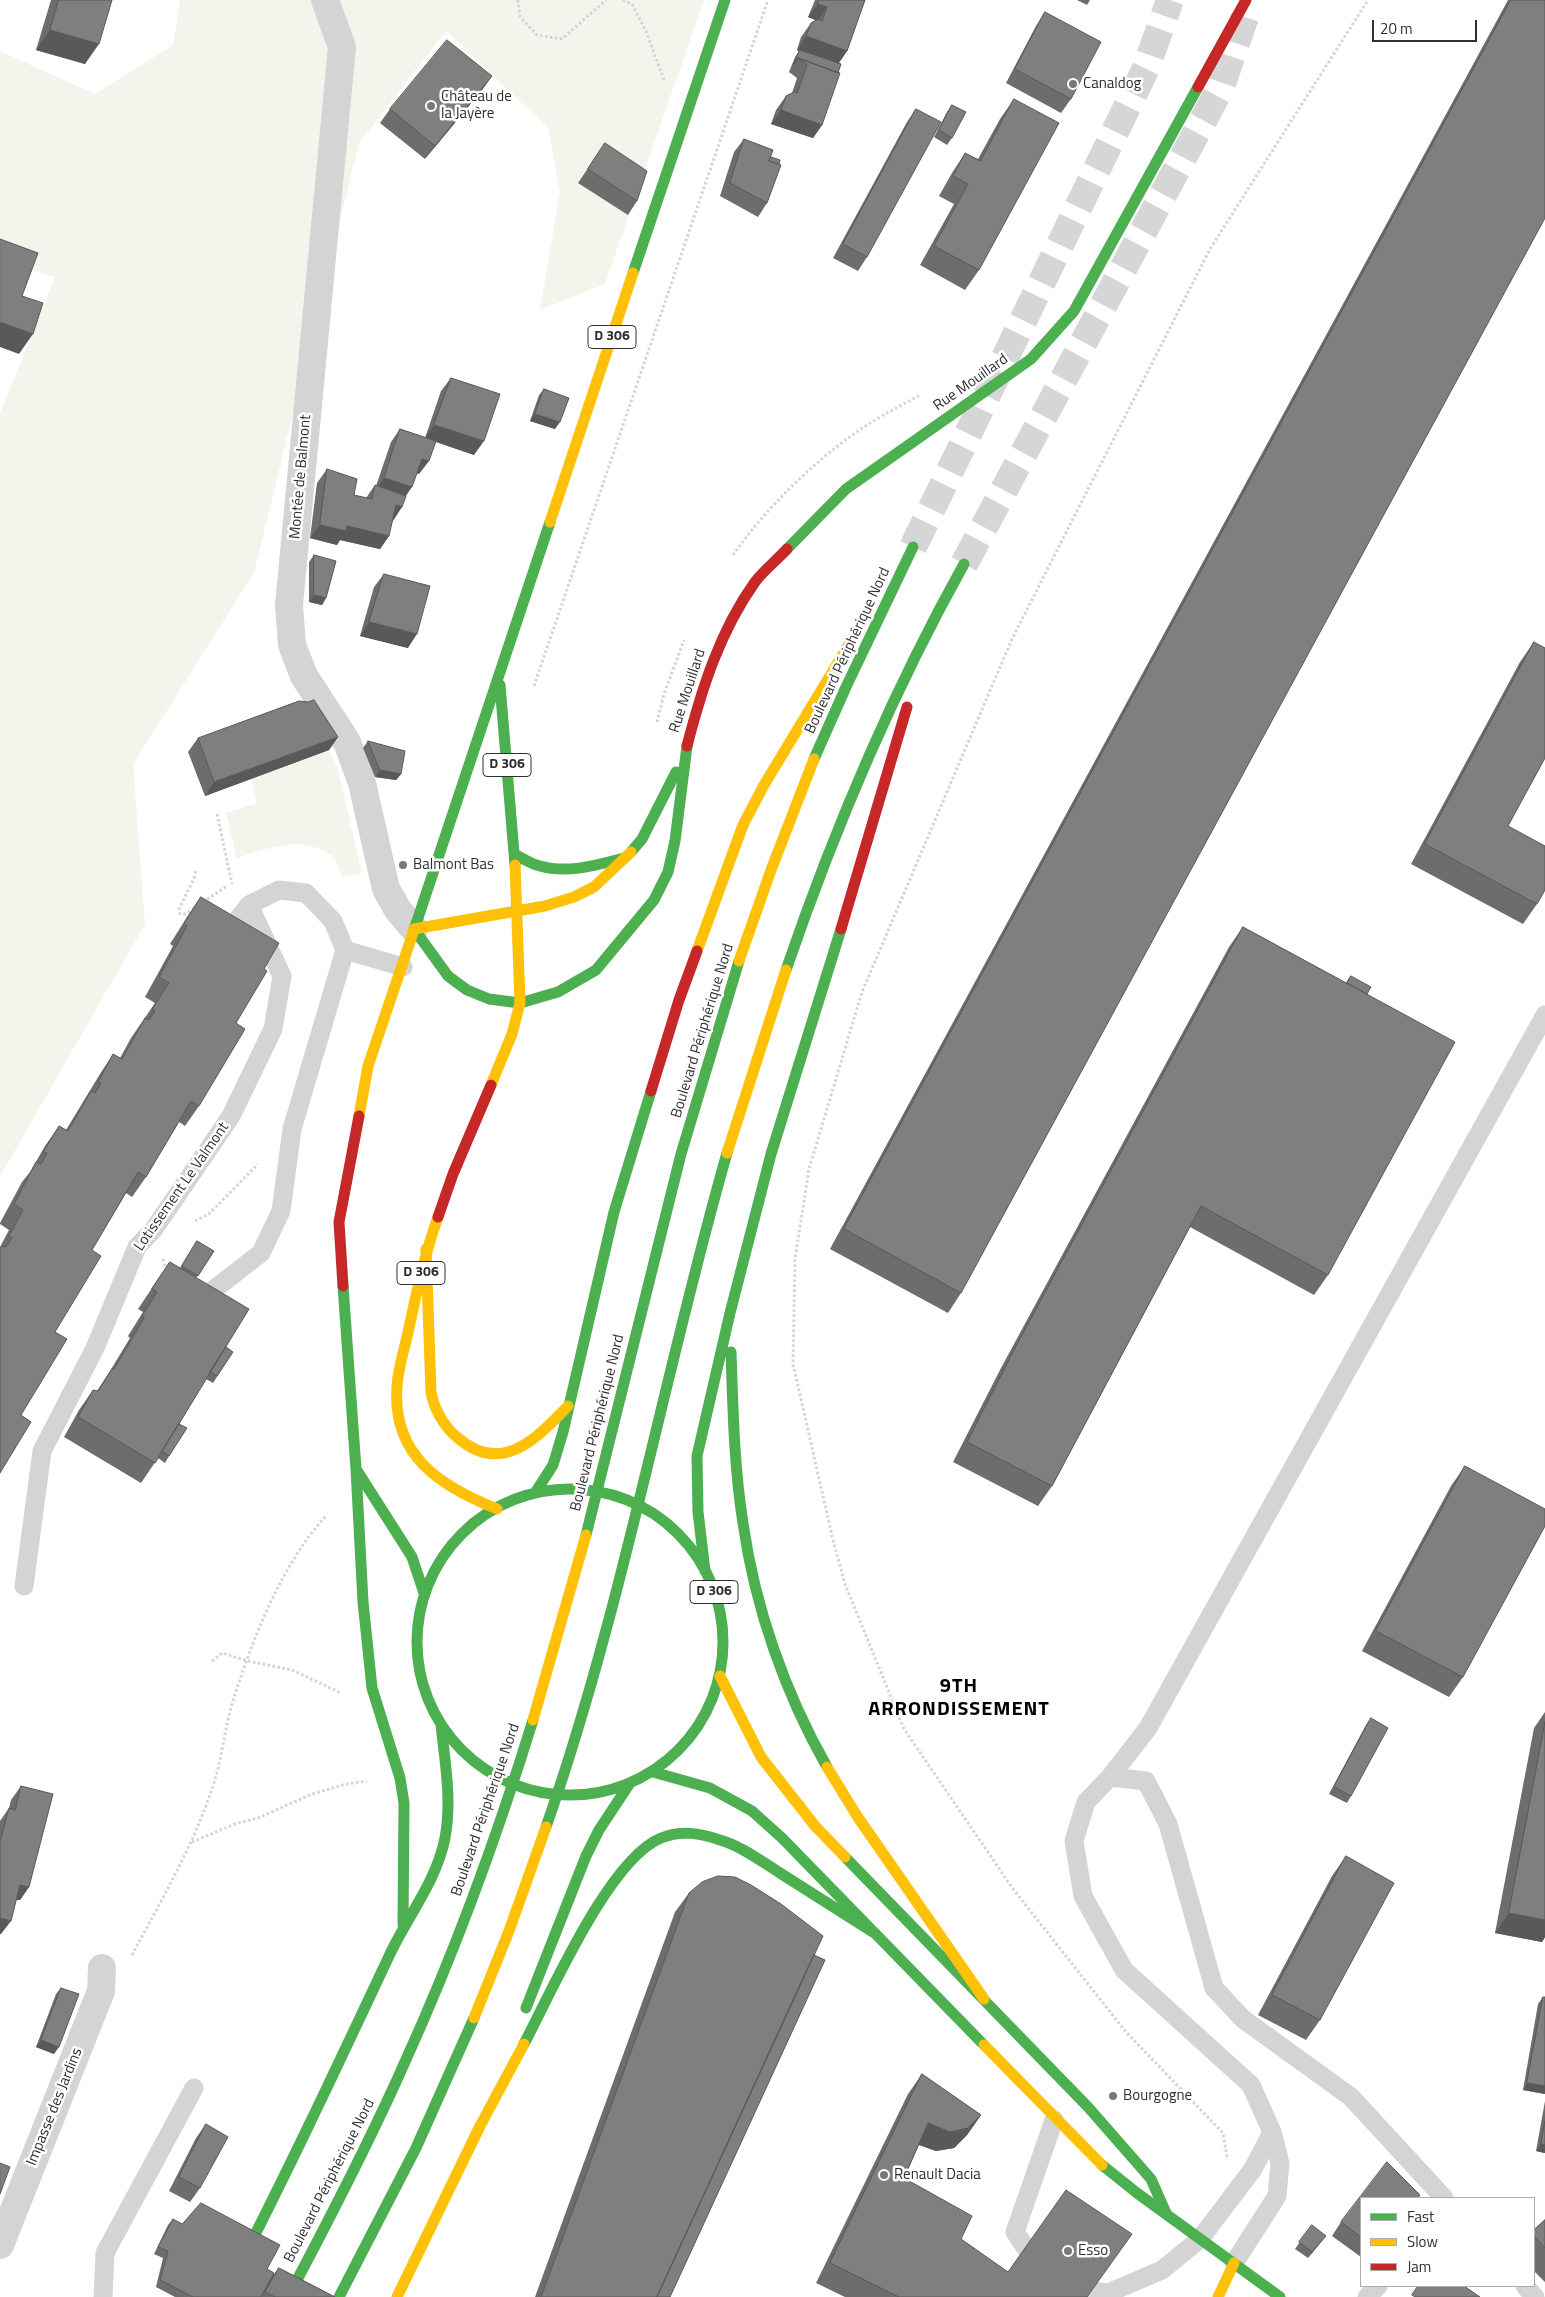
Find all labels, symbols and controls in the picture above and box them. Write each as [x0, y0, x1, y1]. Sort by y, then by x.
scale bar [1375, 10, 1480, 42]
text: 20 m [1380, 17, 1413, 40]
place label: Canaldog [1083, 75, 1141, 93]
marker: Canaldog [1067, 78, 1079, 90]
place label: Château de la Jayère [441, 88, 512, 123]
marker: Château de la Jayère [425, 100, 437, 112]
road number: D 306 [588, 326, 636, 348]
street label: Rue Mouillard [930, 351, 1012, 415]
street label: Montée de Balmont [287, 414, 315, 540]
street label: Boulevard Périphérique Nord [802, 565, 894, 737]
street label: Rue Mouillard [666, 647, 710, 735]
road number: D 306 [483, 754, 531, 776]
place label: Balmont Bas [413, 856, 494, 874]
marker: Balmont Bas [397, 859, 409, 871]
street label: Boulevard Périphérique Nord [668, 942, 738, 1120]
street label: Lotissement Le Valmont [131, 1119, 233, 1255]
road number: D 306 [397, 1262, 445, 1284]
street label: Boulevard Périphérique Nord [567, 1333, 629, 1513]
road number: D 306 [690, 1580, 738, 1604]
district label: 9TH ARRONDISSEMENT [866, 1675, 1052, 1722]
street label: Boulevard Périphérique Nord [448, 1721, 524, 1899]
street label: Impasse des Jardins [23, 2046, 87, 2168]
place label: Bourgogne [1123, 2087, 1192, 2105]
marker: Bourgogne [1107, 2090, 1119, 2102]
street label: Boulevard Périphérique Nord [281, 2096, 379, 2266]
place label: Renault Dacia [894, 2166, 981, 2184]
marker: Renault Dacia [878, 2169, 890, 2181]
legend [1360, 2197, 1535, 2287]
text: Fast [1407, 2205, 1434, 2228]
text: Slow [1407, 2230, 1438, 2253]
place label: Esso [1078, 2242, 1108, 2260]
marker: Esso [1062, 2245, 1074, 2257]
text: Jam [1407, 2255, 1431, 2278]

